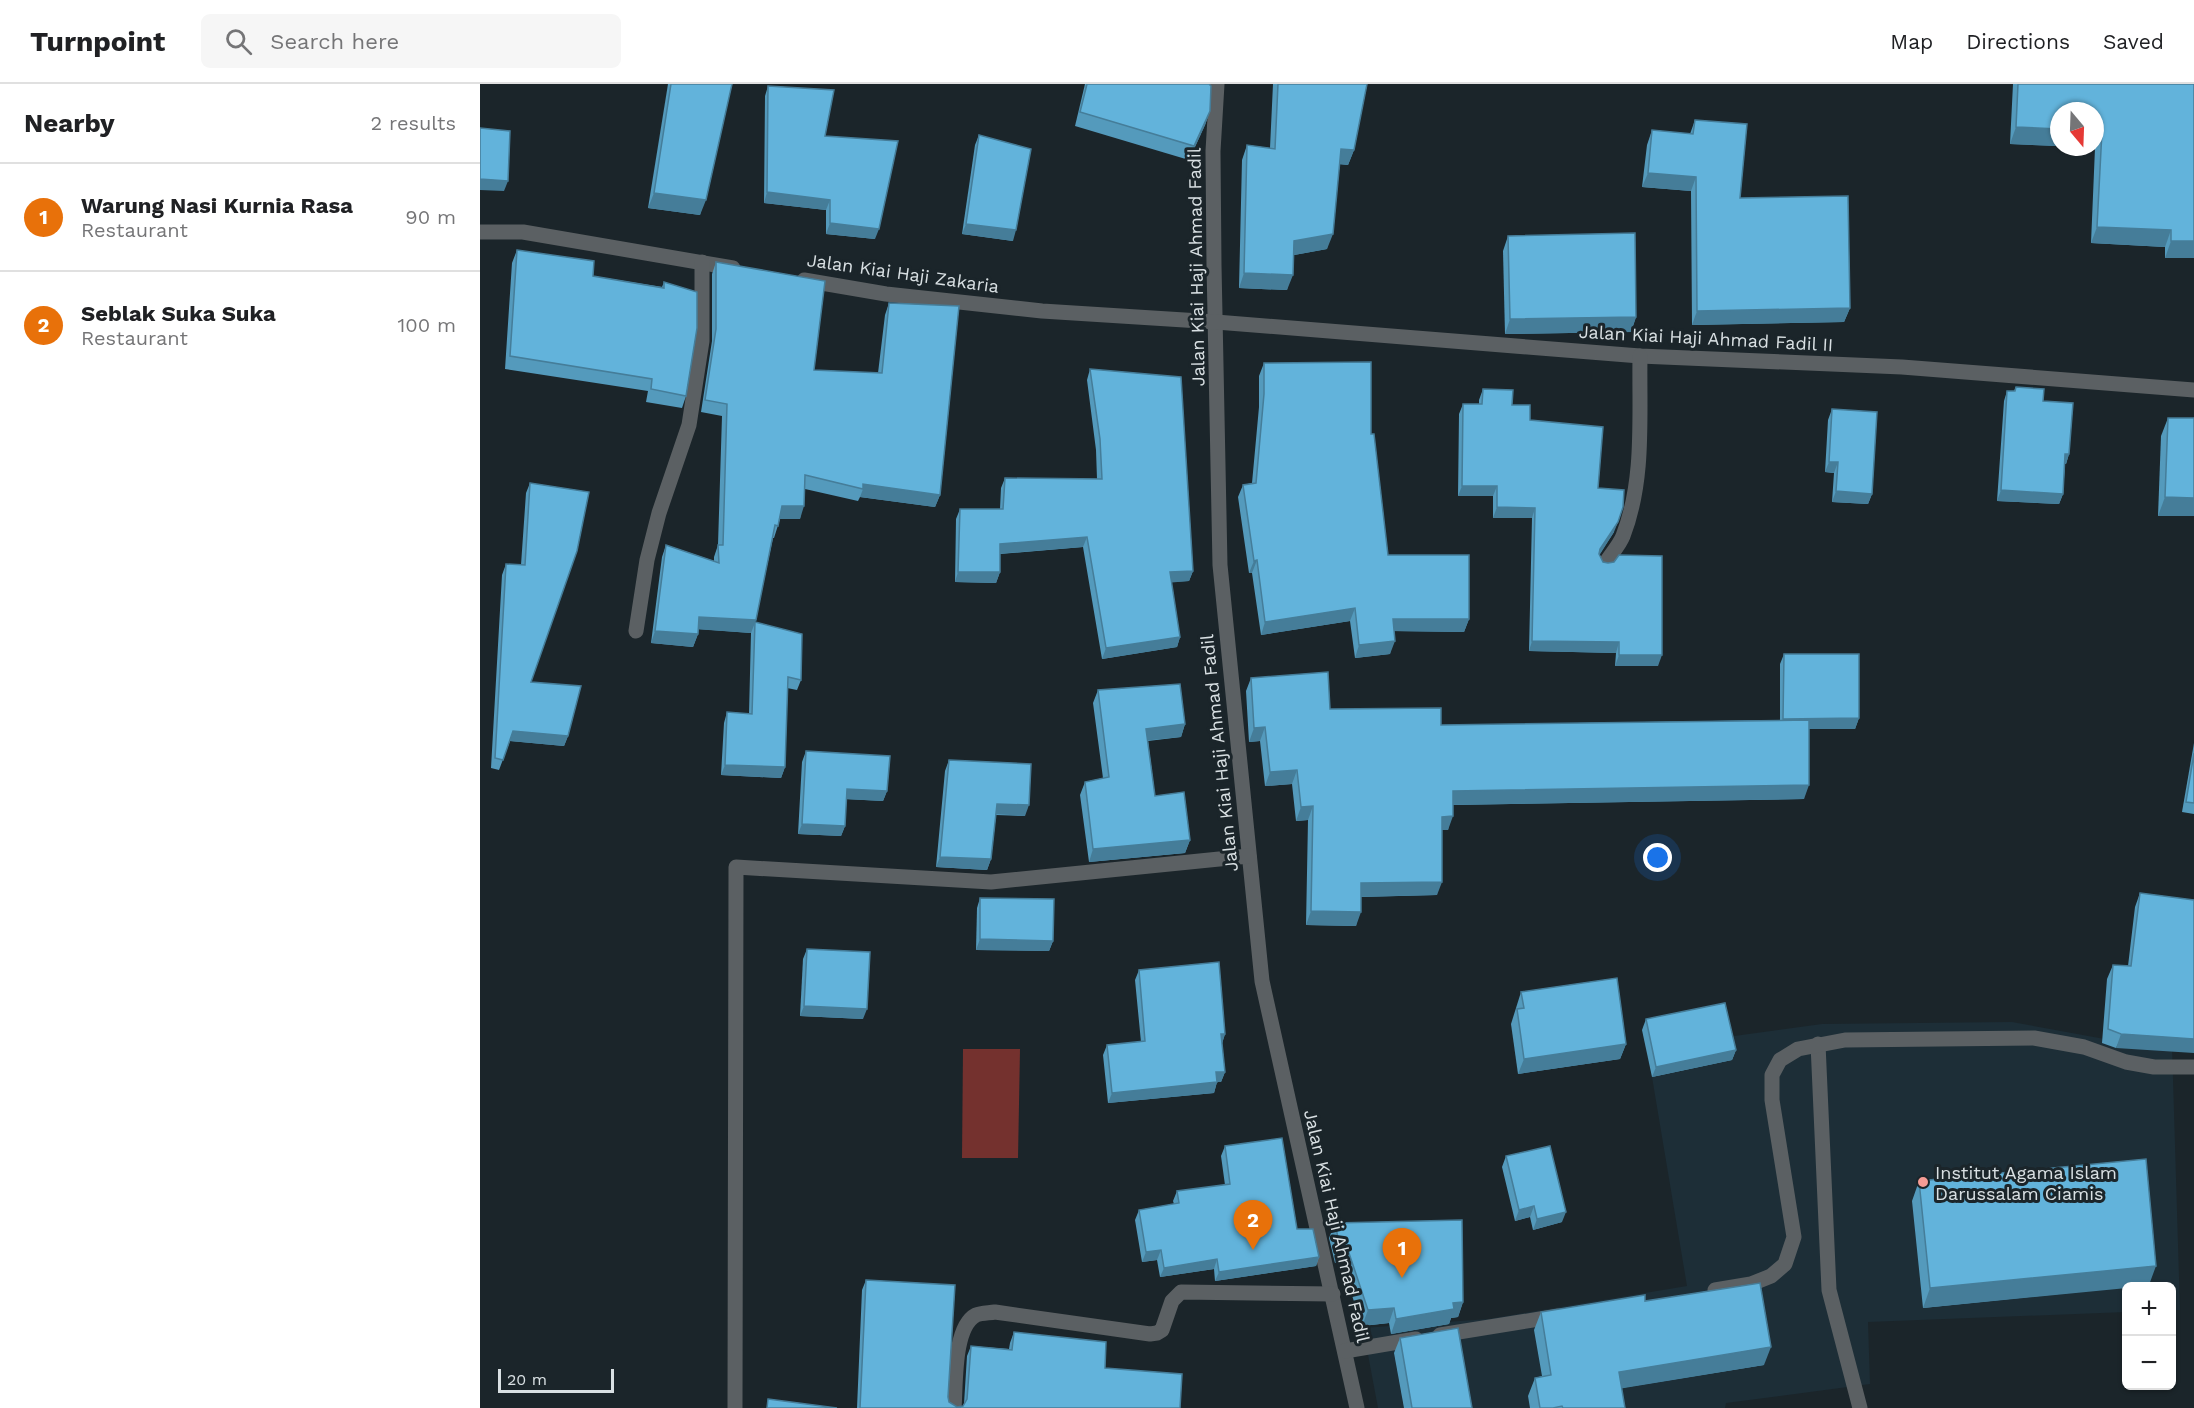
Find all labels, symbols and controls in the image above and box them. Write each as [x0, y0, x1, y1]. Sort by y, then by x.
search box [201, 14, 621, 68]
text: Turnpoint [30, 25, 165, 58]
icon: search [222, 25, 255, 58]
text: Search here [270, 29, 399, 54]
text: Map [1890, 29, 1933, 54]
text: Directions [1966, 29, 2070, 54]
text: Saved [2103, 29, 2164, 54]
north arrow [2050, 102, 2104, 156]
text: Nearby [24, 108, 115, 138]
text: 2 results [371, 111, 456, 135]
street label: Jalan Kiai Haji Ahmad Fadil [1183, 147, 1209, 386]
text: Warung Nasi Kurnia Rasa [81, 193, 353, 218]
text: 1 [39, 205, 48, 229]
text: 90 m [405, 205, 456, 229]
text: Restaurant [81, 218, 188, 242]
street label: Jalan Kiai Haji Zakaria [806, 249, 1000, 297]
text: Seblak Suka Suka [81, 301, 276, 326]
text: 2 [38, 313, 49, 337]
text: 100 m [397, 313, 456, 337]
street label: Jalan Kiai Haji Ahmad Fadil II [1578, 321, 1834, 355]
text: Restaurant [81, 326, 188, 350]
street label: Jalan Kiai Haji Ahmad Fadil [1196, 633, 1242, 873]
your location [1643, 843, 1672, 872]
street label: Jalan Kiai Haji Ahmad Fadil [1300, 1107, 1374, 1345]
place label: Institut Agama Islam Darussalam Ciamis [1935, 1162, 2117, 1204]
marker: Institut Agama Islam Darussalam Ciamis [1916, 1175, 1930, 1189]
pin: 2 [1234, 1200, 1272, 1250]
pin: 1 [1382, 1228, 1422, 1278]
map controls [2122, 1282, 2176, 1390]
button: + [2122, 1282, 2176, 1336]
button: − [2122, 1336, 2176, 1390]
scale bar [498, 1366, 614, 1394]
text: 20 m [507, 1370, 547, 1389]

